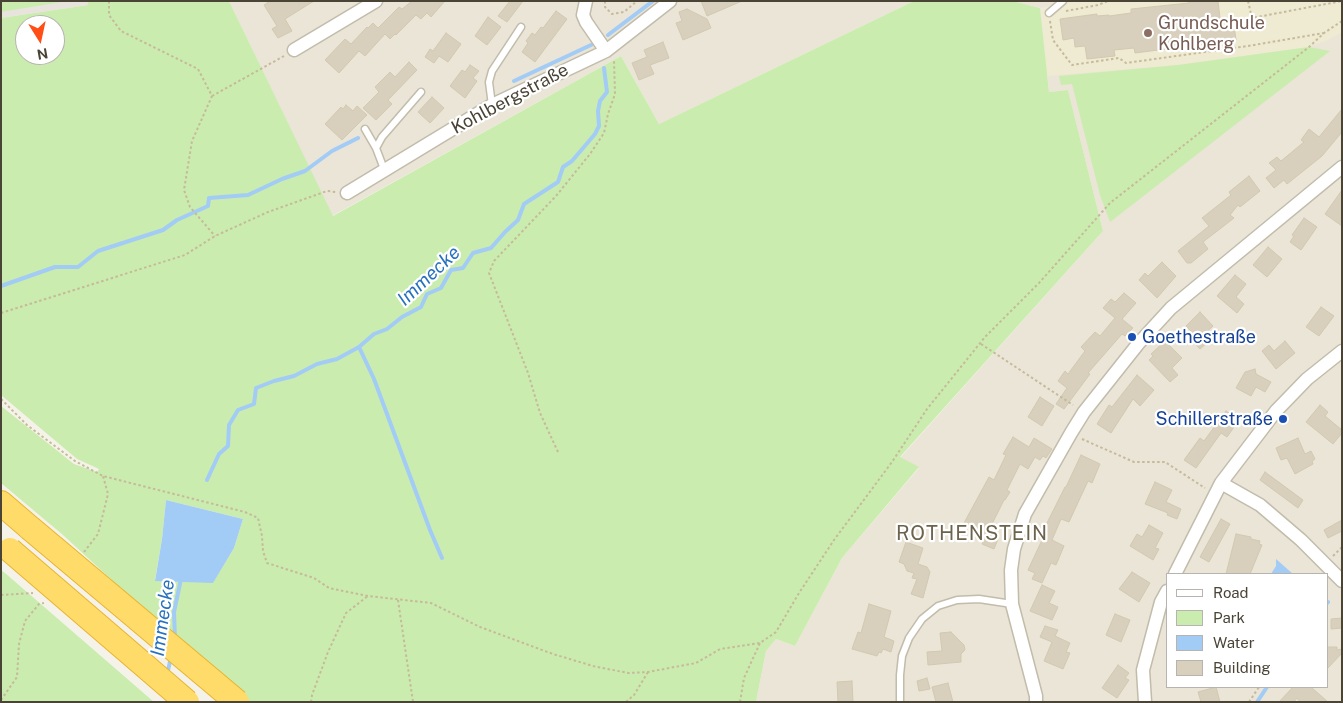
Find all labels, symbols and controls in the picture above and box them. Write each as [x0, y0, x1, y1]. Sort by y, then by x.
place label: Grundschule Kohlberg [1158, 12, 1265, 54]
north arrow [15, 15, 65, 65]
marker: Grundschule Kohlberg [1142, 27, 1154, 39]
text: N [36, 45, 49, 63]
street label: Kohlbergstraße [448, 59, 572, 139]
water label: Immecke [393, 241, 465, 311]
place label: Goethestraße [1142, 326, 1256, 348]
marker: Goethestraße [1126, 331, 1138, 343]
place label: Schillerstraße [1156, 408, 1273, 430]
marker: Schillerstraße [1277, 413, 1289, 425]
district label: ROTHENSTEIN [895, 522, 1049, 546]
legend [1166, 573, 1328, 688]
water label: Immecke [146, 578, 180, 658]
text: Road [1213, 584, 1249, 601]
text: Park [1213, 609, 1245, 626]
text: Water [1213, 634, 1255, 651]
text: Building [1213, 659, 1271, 676]

